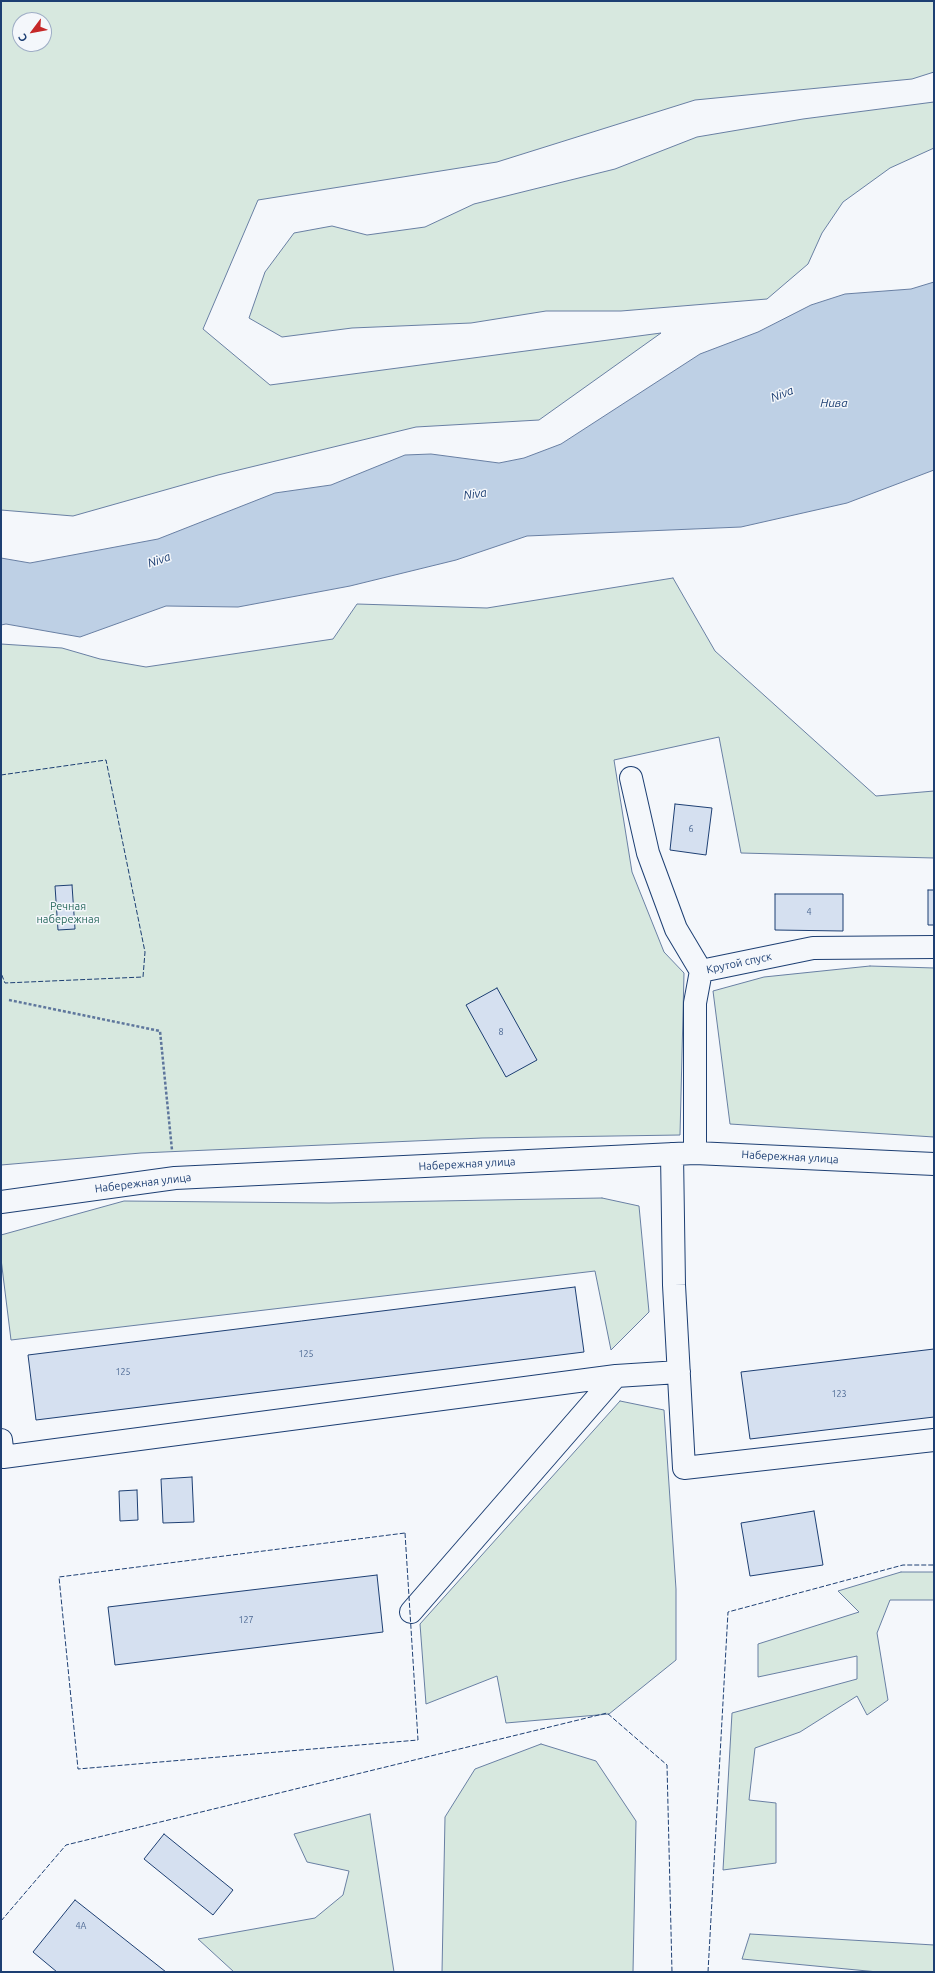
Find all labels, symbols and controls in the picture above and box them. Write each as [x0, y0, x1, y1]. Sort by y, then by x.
north arrow [12, 12, 52, 52]
text: С [16, 32, 30, 44]
water label: Niva [768, 383, 796, 405]
water label: Нива [820, 396, 848, 410]
water label: Niva [462, 485, 488, 503]
water label: Niva [146, 549, 172, 571]
house number: 6 [688, 824, 694, 834]
park label: Речная набережная [36, 899, 100, 925]
house number: 4 [806, 907, 812, 917]
street label: Крутой спуск [705, 950, 773, 976]
house number: 8 [498, 1027, 504, 1037]
street label: Набережная улица [741, 1148, 839, 1166]
street label: Набережная улица [418, 1155, 516, 1173]
street label: Набережная улица [94, 1171, 192, 1195]
house number: 125 [298, 1349, 314, 1359]
house number: 125 [115, 1367, 131, 1377]
house number: 123 [831, 1389, 847, 1399]
house number: 127 [238, 1615, 254, 1625]
house number: 4А [76, 1921, 86, 1931]

